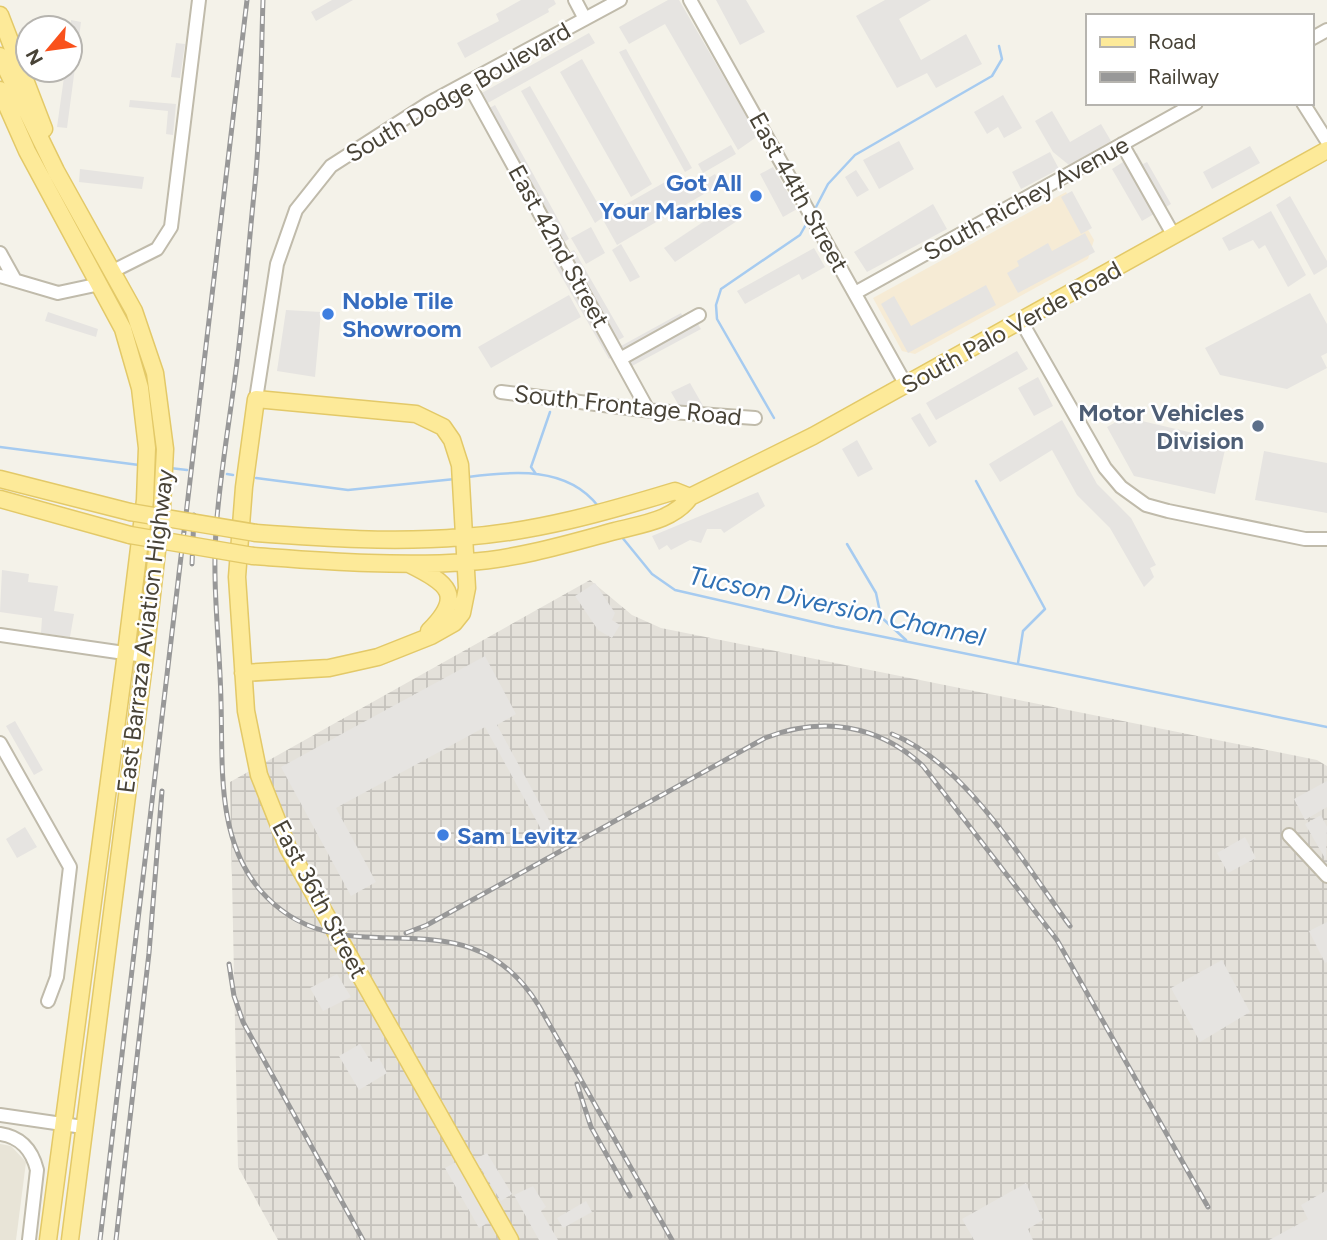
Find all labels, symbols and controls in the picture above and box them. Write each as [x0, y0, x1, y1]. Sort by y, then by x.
north arrow [14, 14, 84, 84]
legend [1086, 14, 1313, 105]
street label: South Dodge Boulevard [340, 16, 576, 168]
text: Road [1148, 29, 1196, 54]
text: N [21, 45, 48, 69]
text: Railway [1148, 64, 1219, 89]
street label: East 44th Street [743, 107, 855, 277]
street label: South Richey Avenue [918, 130, 1134, 266]
street label: East 42nd Street [502, 160, 616, 332]
place label: Got All Your Marbles [599, 168, 742, 225]
marker: Got All Your Marbles [748, 188, 764, 204]
street label: South Palo Verde Road [896, 255, 1126, 399]
place label: Noble Tile Showroom [342, 286, 462, 343]
marker: Noble Tile Showroom [320, 306, 336, 322]
street label: South Frontage Road [513, 379, 743, 431]
place label: Motor Vehicles Division [1078, 398, 1244, 455]
marker: Motor Vehicles Division [1250, 418, 1266, 434]
street label: East Barraza Aviation Highway [111, 467, 179, 795]
water label: Tucson Diversion Channel [686, 559, 988, 653]
street label: East 36th Street [266, 815, 374, 983]
place label: Sam Levitz [457, 821, 577, 850]
marker: Sam Levitz [435, 827, 451, 843]

